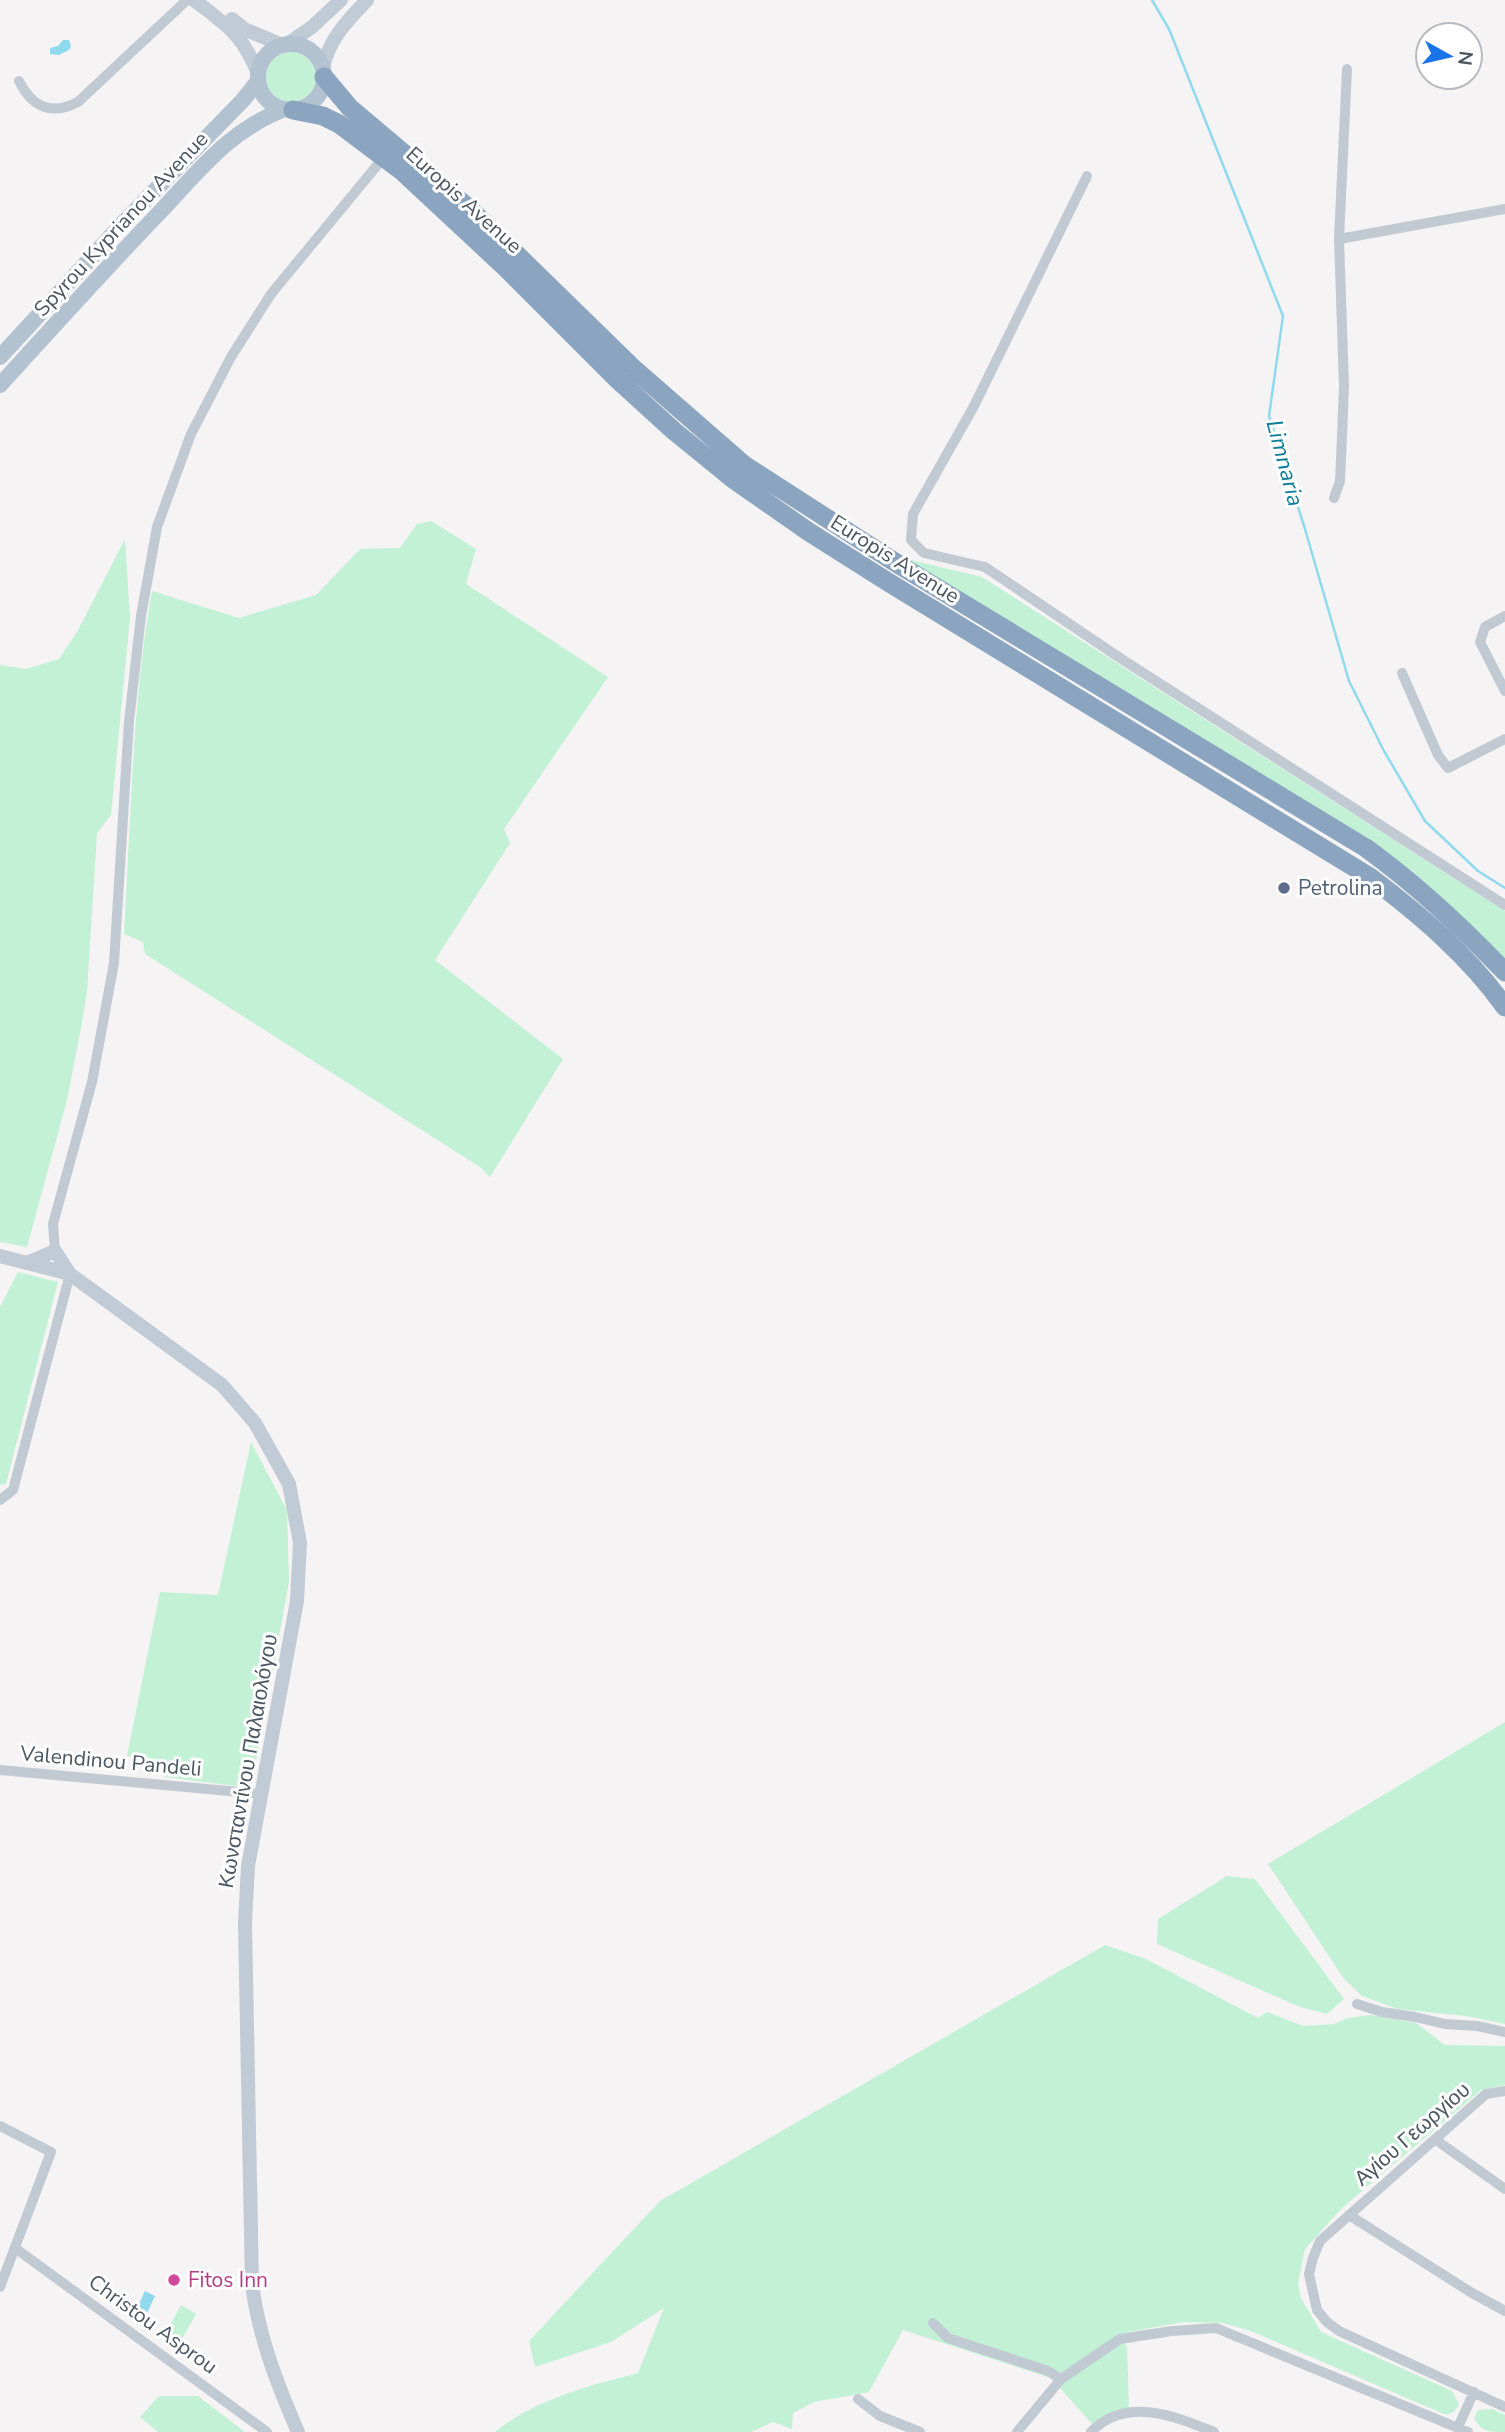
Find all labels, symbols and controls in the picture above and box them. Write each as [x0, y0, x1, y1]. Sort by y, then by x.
north arrow [1414, 21, 1484, 91]
text: N [1451, 49, 1479, 67]
street label: Spyrou Kyprianou Avenue [28, 125, 214, 323]
street label: Europis Avenue [400, 140, 528, 260]
water label: Limnaria [1259, 416, 1311, 510]
street label: Europis Avenue [825, 508, 965, 610]
place label: Petrolina [1298, 874, 1383, 902]
marker: Petrolina [1276, 880, 1292, 896]
street label: Κωνσταντίνου Παλαιολόγου [212, 1632, 284, 1890]
street label: Valendinou Pandeli [18, 1739, 203, 1783]
street label: Αγίου Γεωργίου [1348, 2076, 1476, 2192]
place label: Fitos Inn [188, 2266, 268, 2294]
street label: Christou Asprou [83, 2268, 223, 2380]
marker: Fitos Inn [166, 2272, 182, 2288]

